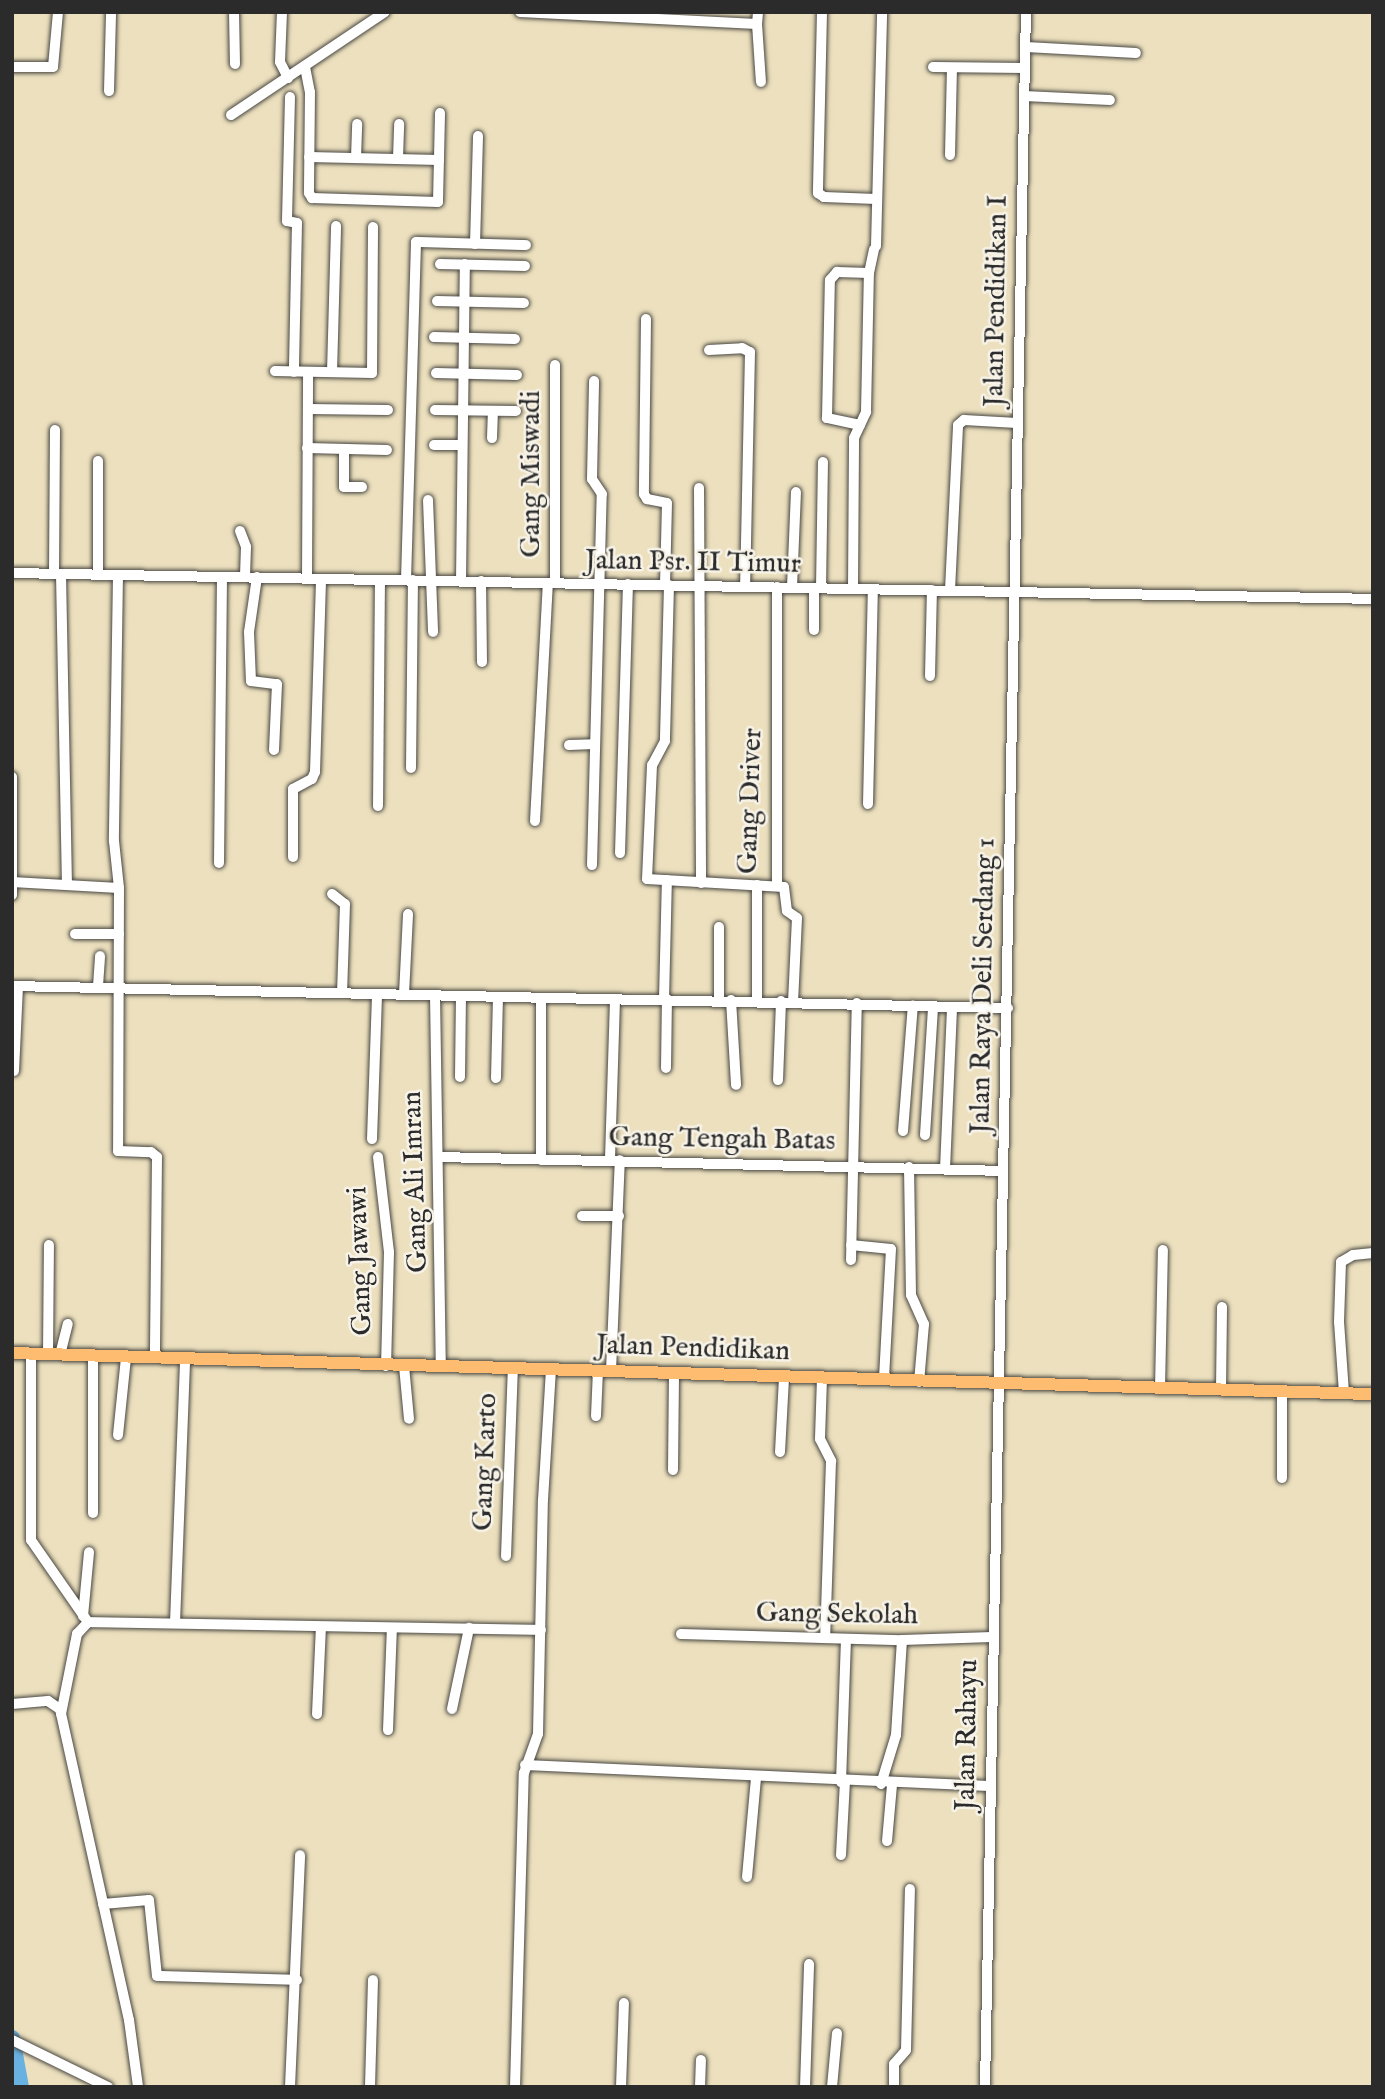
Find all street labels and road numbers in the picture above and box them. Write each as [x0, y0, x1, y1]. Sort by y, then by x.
street label: Jalan Pendidikan I [978, 195, 1016, 407]
street label: Gang Miswadi [515, 390, 549, 558]
street label: Jalan Psr. II Timur [585, 544, 801, 582]
street label: Gang Driver [732, 727, 770, 875]
street label: Jalan Raya Deli Serdang 1 [965, 838, 1003, 1134]
street label: Gang Ali Imran [396, 1091, 436, 1273]
street label: Gang Tengah Batas [608, 1121, 836, 1159]
street label: Gang Jawawi [342, 1186, 380, 1336]
street label: Jalan Pendidikan [596, 1329, 790, 1369]
street label: Gang Karto [467, 1393, 505, 1531]
street label: Gang Sekolah [756, 1597, 918, 1633]
street label: Jalan Rahayu [950, 1659, 986, 1811]

